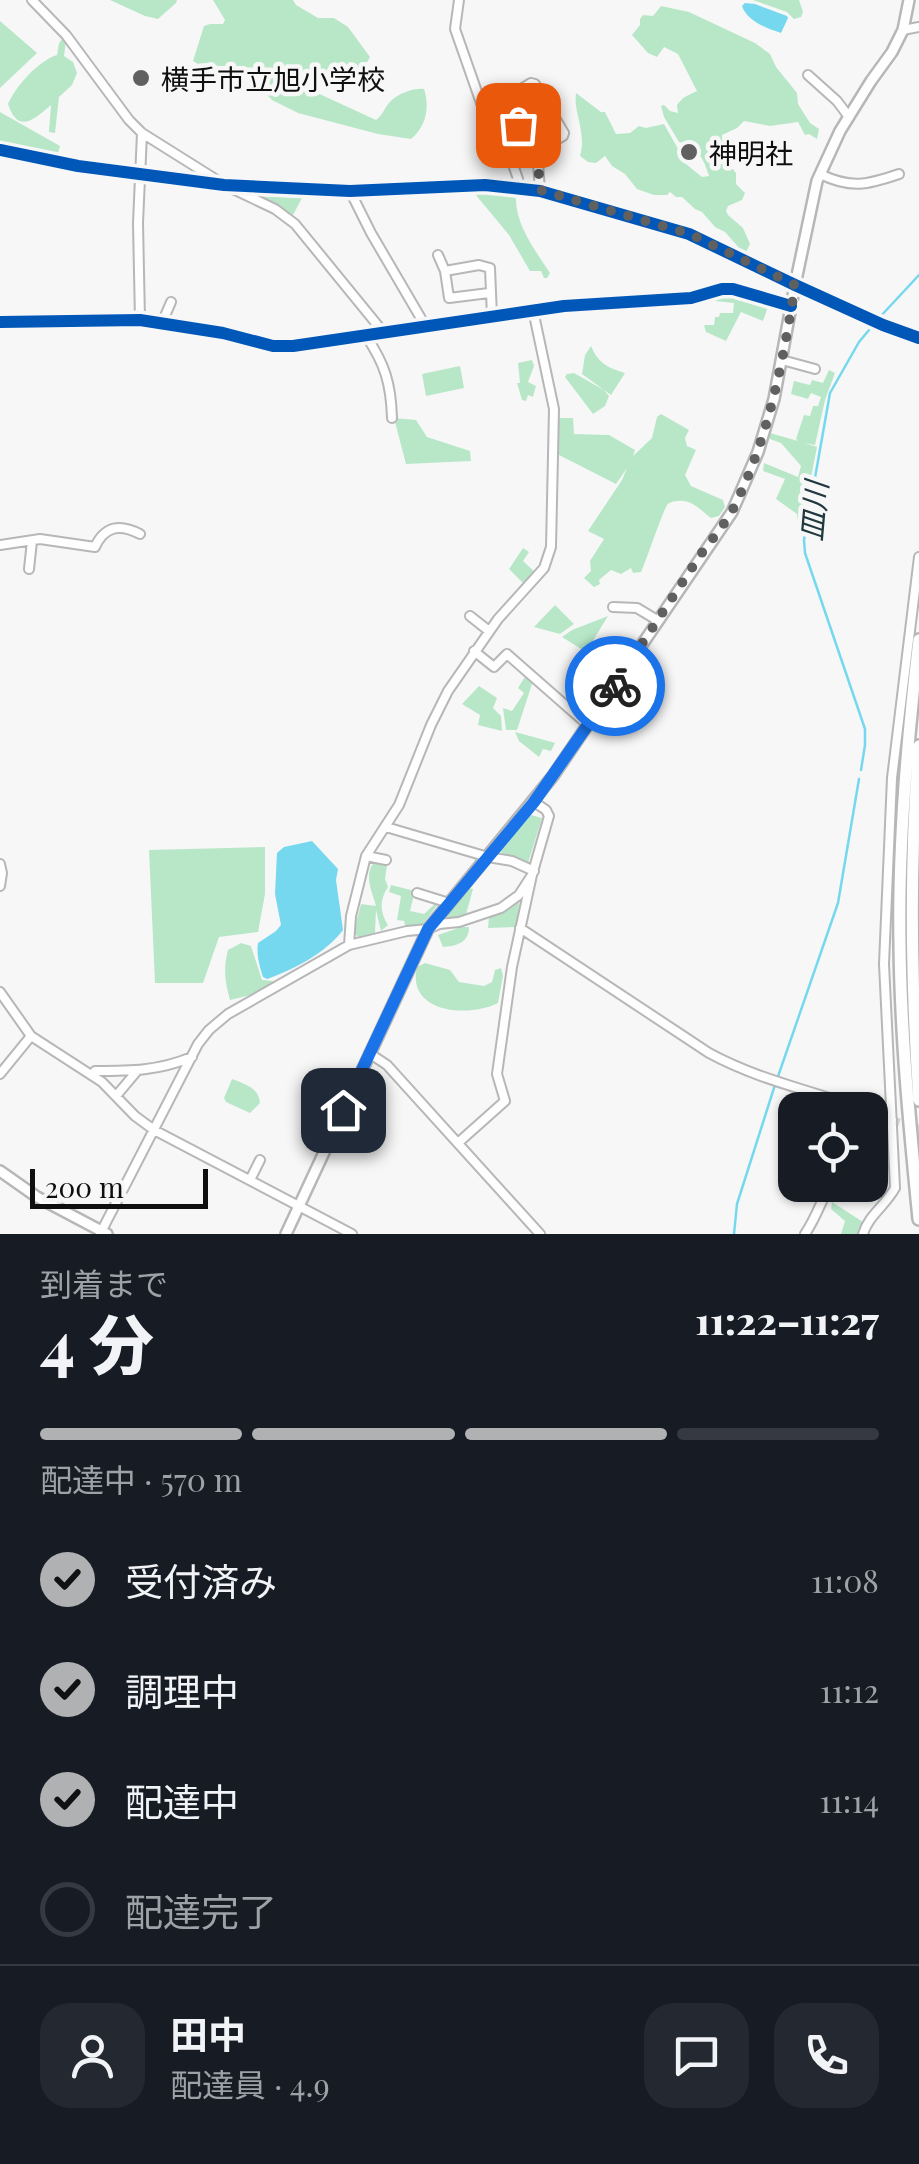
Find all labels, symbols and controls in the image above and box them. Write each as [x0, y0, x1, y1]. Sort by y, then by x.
place label: 横手市立旭小学校 [161, 60, 385, 97]
marker: 横手市立旭小学校 [130, 67, 152, 89]
pin [476, 83, 561, 168]
icon: bag [491, 98, 546, 153]
place label: 神明社 [709, 134, 793, 171]
marker: 神明社 [678, 141, 700, 163]
water label: 皿川 [790, 476, 836, 543]
courier [565, 636, 665, 736]
icon: bike [588, 659, 643, 714]
pin [301, 1068, 386, 1153]
icon: home [316, 1083, 371, 1138]
map controls [778, 1092, 888, 1202]
button: locate [778, 1092, 888, 1202]
scale bar [30, 1164, 208, 1208]
text: 200 m [45, 1168, 124, 1205]
text: 到着まで [40, 1261, 168, 1304]
text: 11:22–11:27 [695, 1294, 879, 1345]
text: 4 分 [40, 1299, 154, 1385]
text: 配達中 · 570 m [40, 1457, 242, 1500]
icon: check [40, 1552, 95, 1607]
text: 受付済み [125, 1555, 277, 1606]
text: 11:08 [811, 1558, 879, 1601]
icon: check [40, 1662, 95, 1717]
text: 調理中 [125, 1665, 239, 1716]
text: 11:12 [820, 1668, 879, 1711]
icon: check [40, 1772, 95, 1827]
text: 配達中 [125, 1775, 239, 1826]
text: 11:14 [819, 1778, 879, 1821]
text: 配達完了 [125, 1885, 277, 1936]
button: person [40, 2003, 145, 2108]
button: chat [644, 2003, 749, 2108]
button: phone [774, 2003, 879, 2108]
text: 田中 [170, 2008, 246, 2059]
text: 配達員 · 4.9 [170, 2062, 330, 2105]

